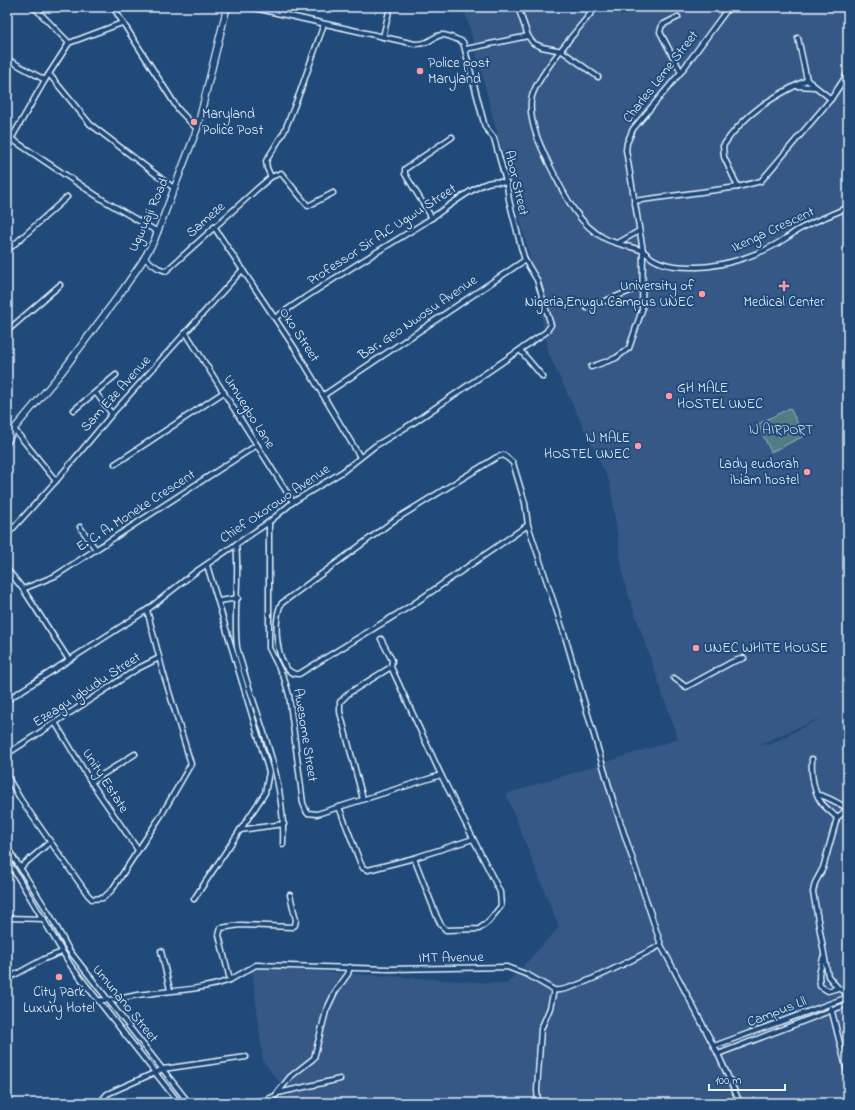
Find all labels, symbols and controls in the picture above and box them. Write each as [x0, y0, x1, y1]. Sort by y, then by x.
street label: Charles Leme Street [618, 26, 704, 128]
place label: Police post Maryland [428, 53, 490, 91]
marker: Police post Maryland [415, 66, 425, 76]
place label: Maryland Police Post [202, 104, 264, 141]
marker: Maryland Police Post [189, 117, 199, 127]
street label: Abor Street [498, 148, 534, 218]
street label: Ugwuaji Road [123, 174, 176, 256]
street label: Professor Sir A.C Ugwu Street [303, 179, 462, 292]
street label: Sameze [182, 197, 231, 243]
street label: Ikenga Crescent [728, 201, 819, 259]
street label: Bar. Geo Nwosu Avenue [353, 270, 482, 366]
place label: University of Nigeria,Enugu Campus UNEC [525, 276, 694, 314]
marker: Medical Center [778, 280, 790, 292]
marker: University of Nigeria,Enugu Campus UNEC [697, 289, 707, 299]
place label: Medical Center [744, 292, 825, 313]
street label: Oko Street [273, 304, 325, 367]
street label: Sam Eze Avenue [76, 350, 157, 437]
street label: Umuegbo Lane [217, 371, 280, 454]
place label: GH MALE HOSTEL UNEC [677, 378, 763, 415]
marker: GH MALE HOSTEL UNEC [664, 391, 674, 401]
park label: IJ AIRPORT [749, 420, 813, 441]
place label: IJ MALE HOSTEL UNEC [544, 428, 630, 465]
marker: IJ MALE HOSTEL UNEC [633, 441, 643, 451]
place label: Lady eudorah ibiam hostel [719, 454, 799, 491]
street label: Chief Okorowo Avenue [216, 459, 335, 549]
street label: E. C. A. Moneke Crescent [72, 464, 200, 557]
marker: Lady eudorah ibiam hostel [802, 467, 812, 477]
place label: UNEC WHITE HOUSE [704, 638, 828, 659]
marker: UNEC WHITE HOUSE [691, 643, 701, 653]
street label: Ezeagu Igbudu Street [29, 647, 146, 734]
street label: Awesome Street [287, 687, 323, 784]
street label: Unity Estate [75, 745, 134, 819]
street label: IMT Avenue [418, 947, 484, 969]
street label: Umunano Street [87, 960, 163, 1048]
marker: City Park Luxury Hotel [54, 972, 64, 982]
place label: City Park Luxury Hotel [23, 982, 95, 1020]
street label: Campus Lll [744, 991, 810, 1033]
scale bar [709, 1066, 785, 1092]
text: 100 m [715, 1072, 742, 1090]

